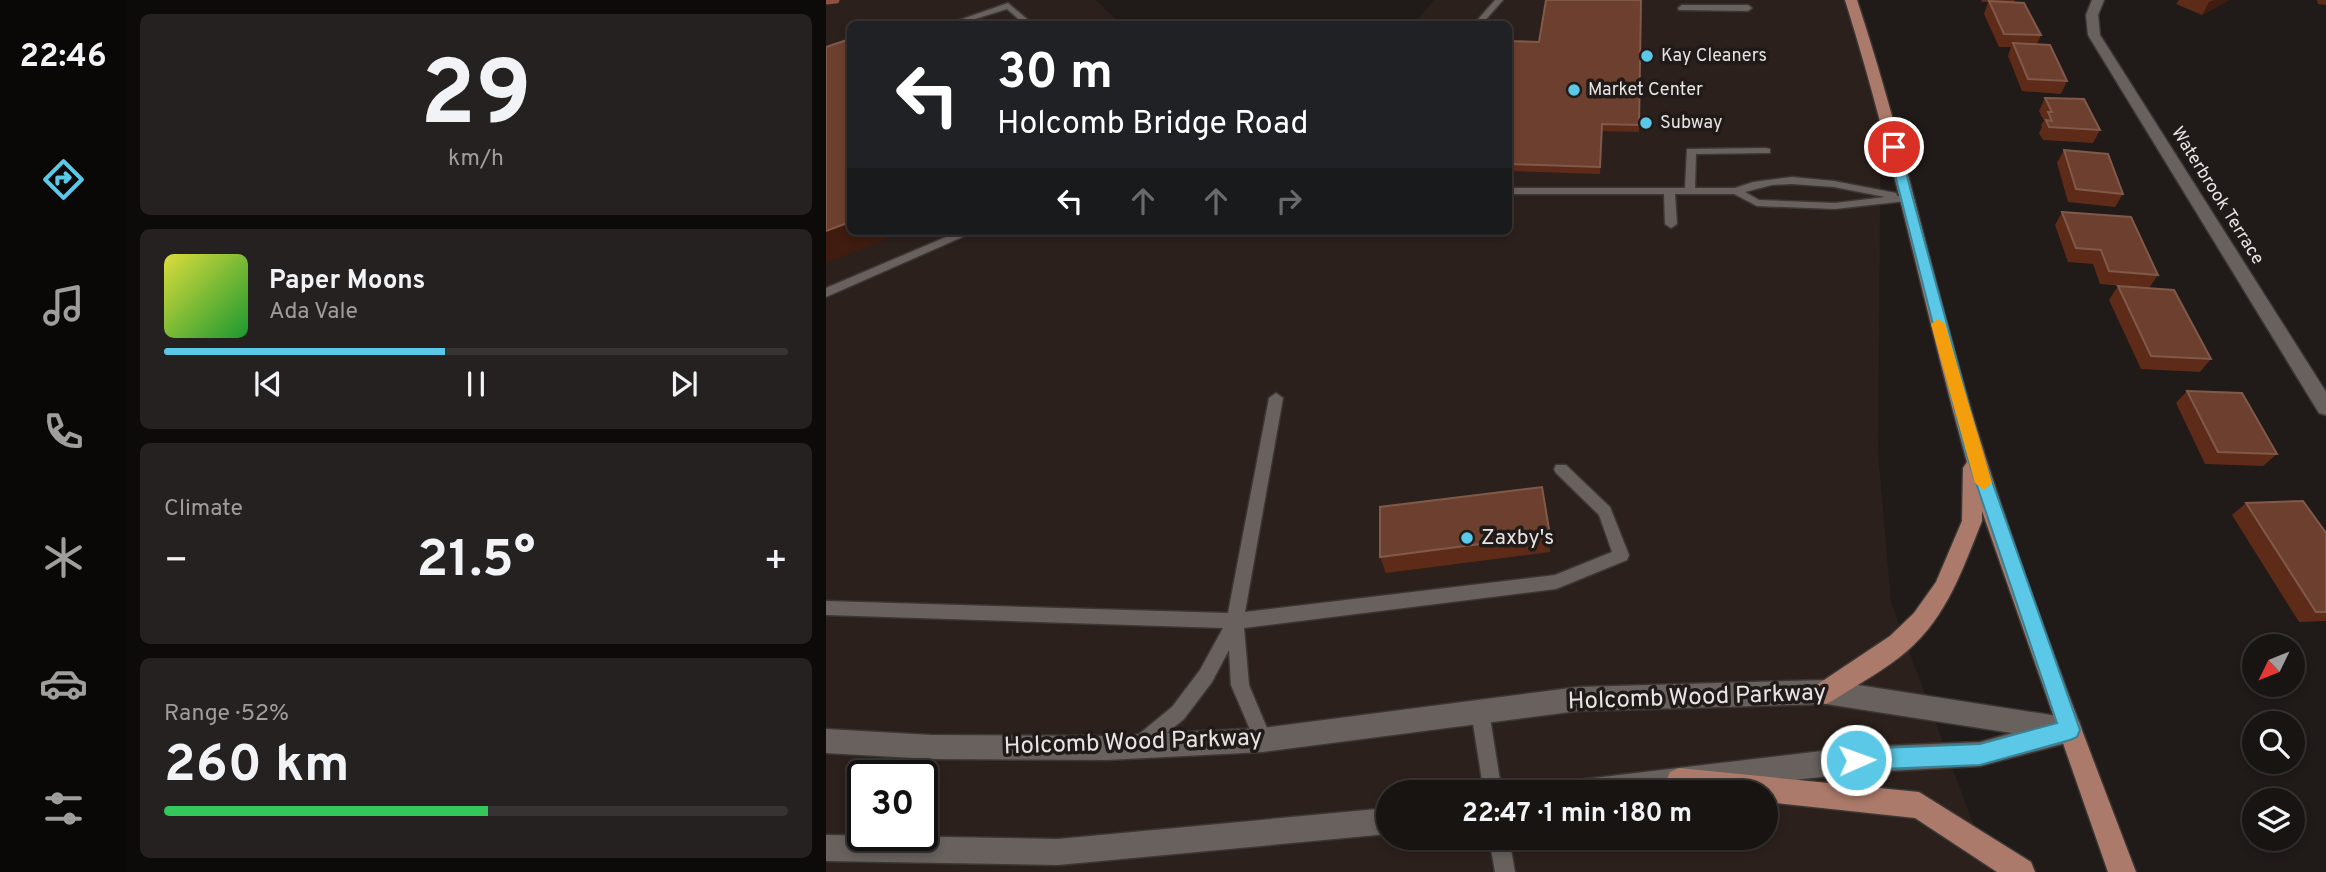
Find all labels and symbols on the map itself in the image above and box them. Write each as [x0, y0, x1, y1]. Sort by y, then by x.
place label: Kay Cleaners [1661, 45, 1767, 68]
marker: Kay Cleaners [1639, 48, 1655, 64]
place label: Market Center [1588, 79, 1703, 102]
marker: Market Center [1566, 82, 1582, 98]
place label: Subway [1660, 112, 1723, 135]
marker: Subway [1638, 115, 1654, 131]
pin [1864, 117, 1924, 177]
street label: Waterbrook Terrace [2165, 123, 2269, 269]
place label: Zaxby's [1481, 525, 1554, 552]
marker: Zaxby's [1459, 530, 1475, 546]
north arrow [2242, 634, 2305, 696]
street label: Holcomb Wood Parkway [1567, 678, 1827, 718]
street label: Holcomb Wood Parkway [1003, 723, 1263, 763]
position arrow [1819, 723, 1893, 797]
speed limit sign: 30 [847, 760, 938, 851]

